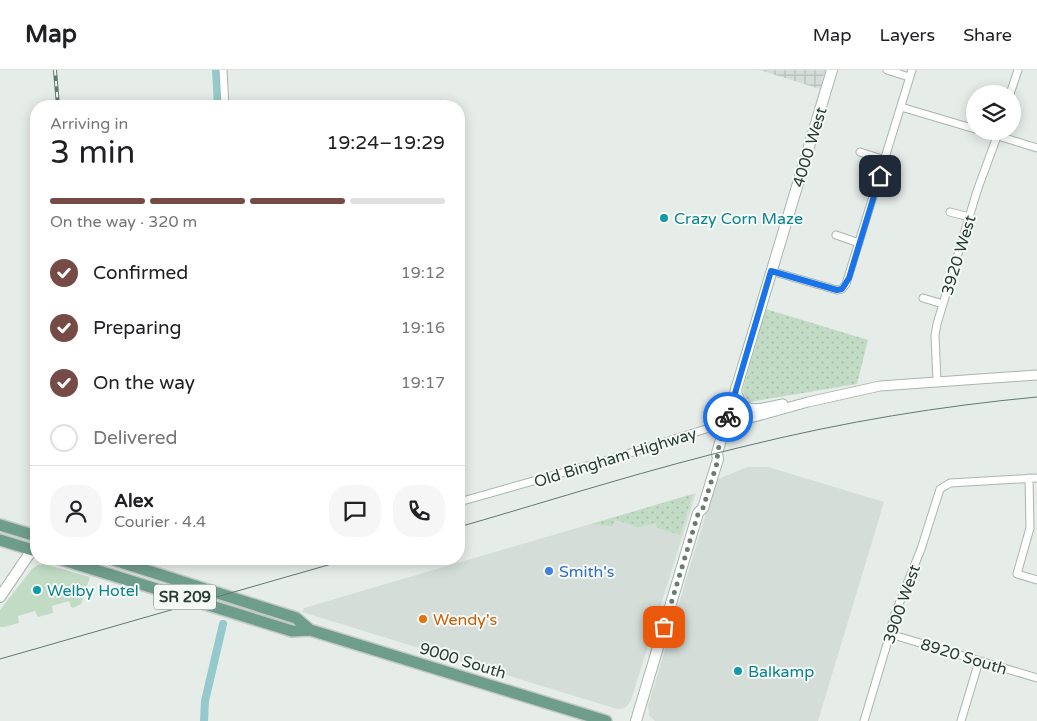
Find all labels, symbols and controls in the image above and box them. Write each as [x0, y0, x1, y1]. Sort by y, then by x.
text: Map [25, 20, 77, 49]
text: Map [813, 24, 852, 46]
text: Layers [880, 24, 935, 46]
text: Share [963, 24, 1012, 46]
map controls [966, 85, 1021, 140]
button: layers [966, 85, 1021, 140]
street label: 4000 West [788, 105, 832, 190]
text: Arriving in [50, 114, 128, 134]
text: 19:24–19:29 [326, 132, 445, 154]
text: 3 min [50, 134, 135, 172]
pin [859, 155, 901, 197]
icon: home [866, 162, 894, 190]
place label: Crazy Corn Maze [674, 209, 803, 229]
text: On the way · 320 m [50, 212, 197, 232]
marker: Crazy Corn Maze [658, 212, 670, 224]
street label: 3920 West [937, 213, 981, 298]
icon: check [50, 259, 78, 287]
text: Confirmed [93, 262, 188, 284]
text: 19:12 [401, 263, 445, 283]
icon: check [50, 314, 78, 342]
text: Preparing [93, 317, 182, 339]
text: 19:16 [401, 318, 445, 338]
icon: check [50, 369, 78, 397]
text: On the way [93, 372, 195, 394]
text: 19:17 [401, 373, 445, 393]
courier [703, 392, 753, 442]
icon: bike [714, 403, 742, 431]
street label: Old Bingham Highway [532, 424, 699, 492]
text: Delivered [93, 427, 178, 449]
button: person [50, 485, 102, 537]
button: chat [329, 485, 381, 537]
button: phone [393, 485, 445, 537]
text: Alex [114, 490, 154, 512]
text: Courier · 4.4 [114, 512, 206, 532]
place label: Smith's [559, 562, 615, 582]
street label: 3900 West [879, 562, 925, 647]
marker: Smith's [543, 565, 555, 577]
place label: Welby Hotel [47, 581, 139, 601]
marker: Welby Hotel [31, 584, 43, 596]
road number: SR 209 [154, 584, 216, 610]
pin [643, 606, 685, 648]
place label: Wendy's [433, 610, 497, 630]
marker: Wendy's [417, 613, 429, 625]
icon: bag [650, 613, 678, 641]
street label: 8920 South [918, 634, 1009, 680]
street label: 9000 South [417, 638, 508, 684]
place label: Balkamp [748, 662, 814, 682]
marker: Balkamp [732, 665, 744, 677]

